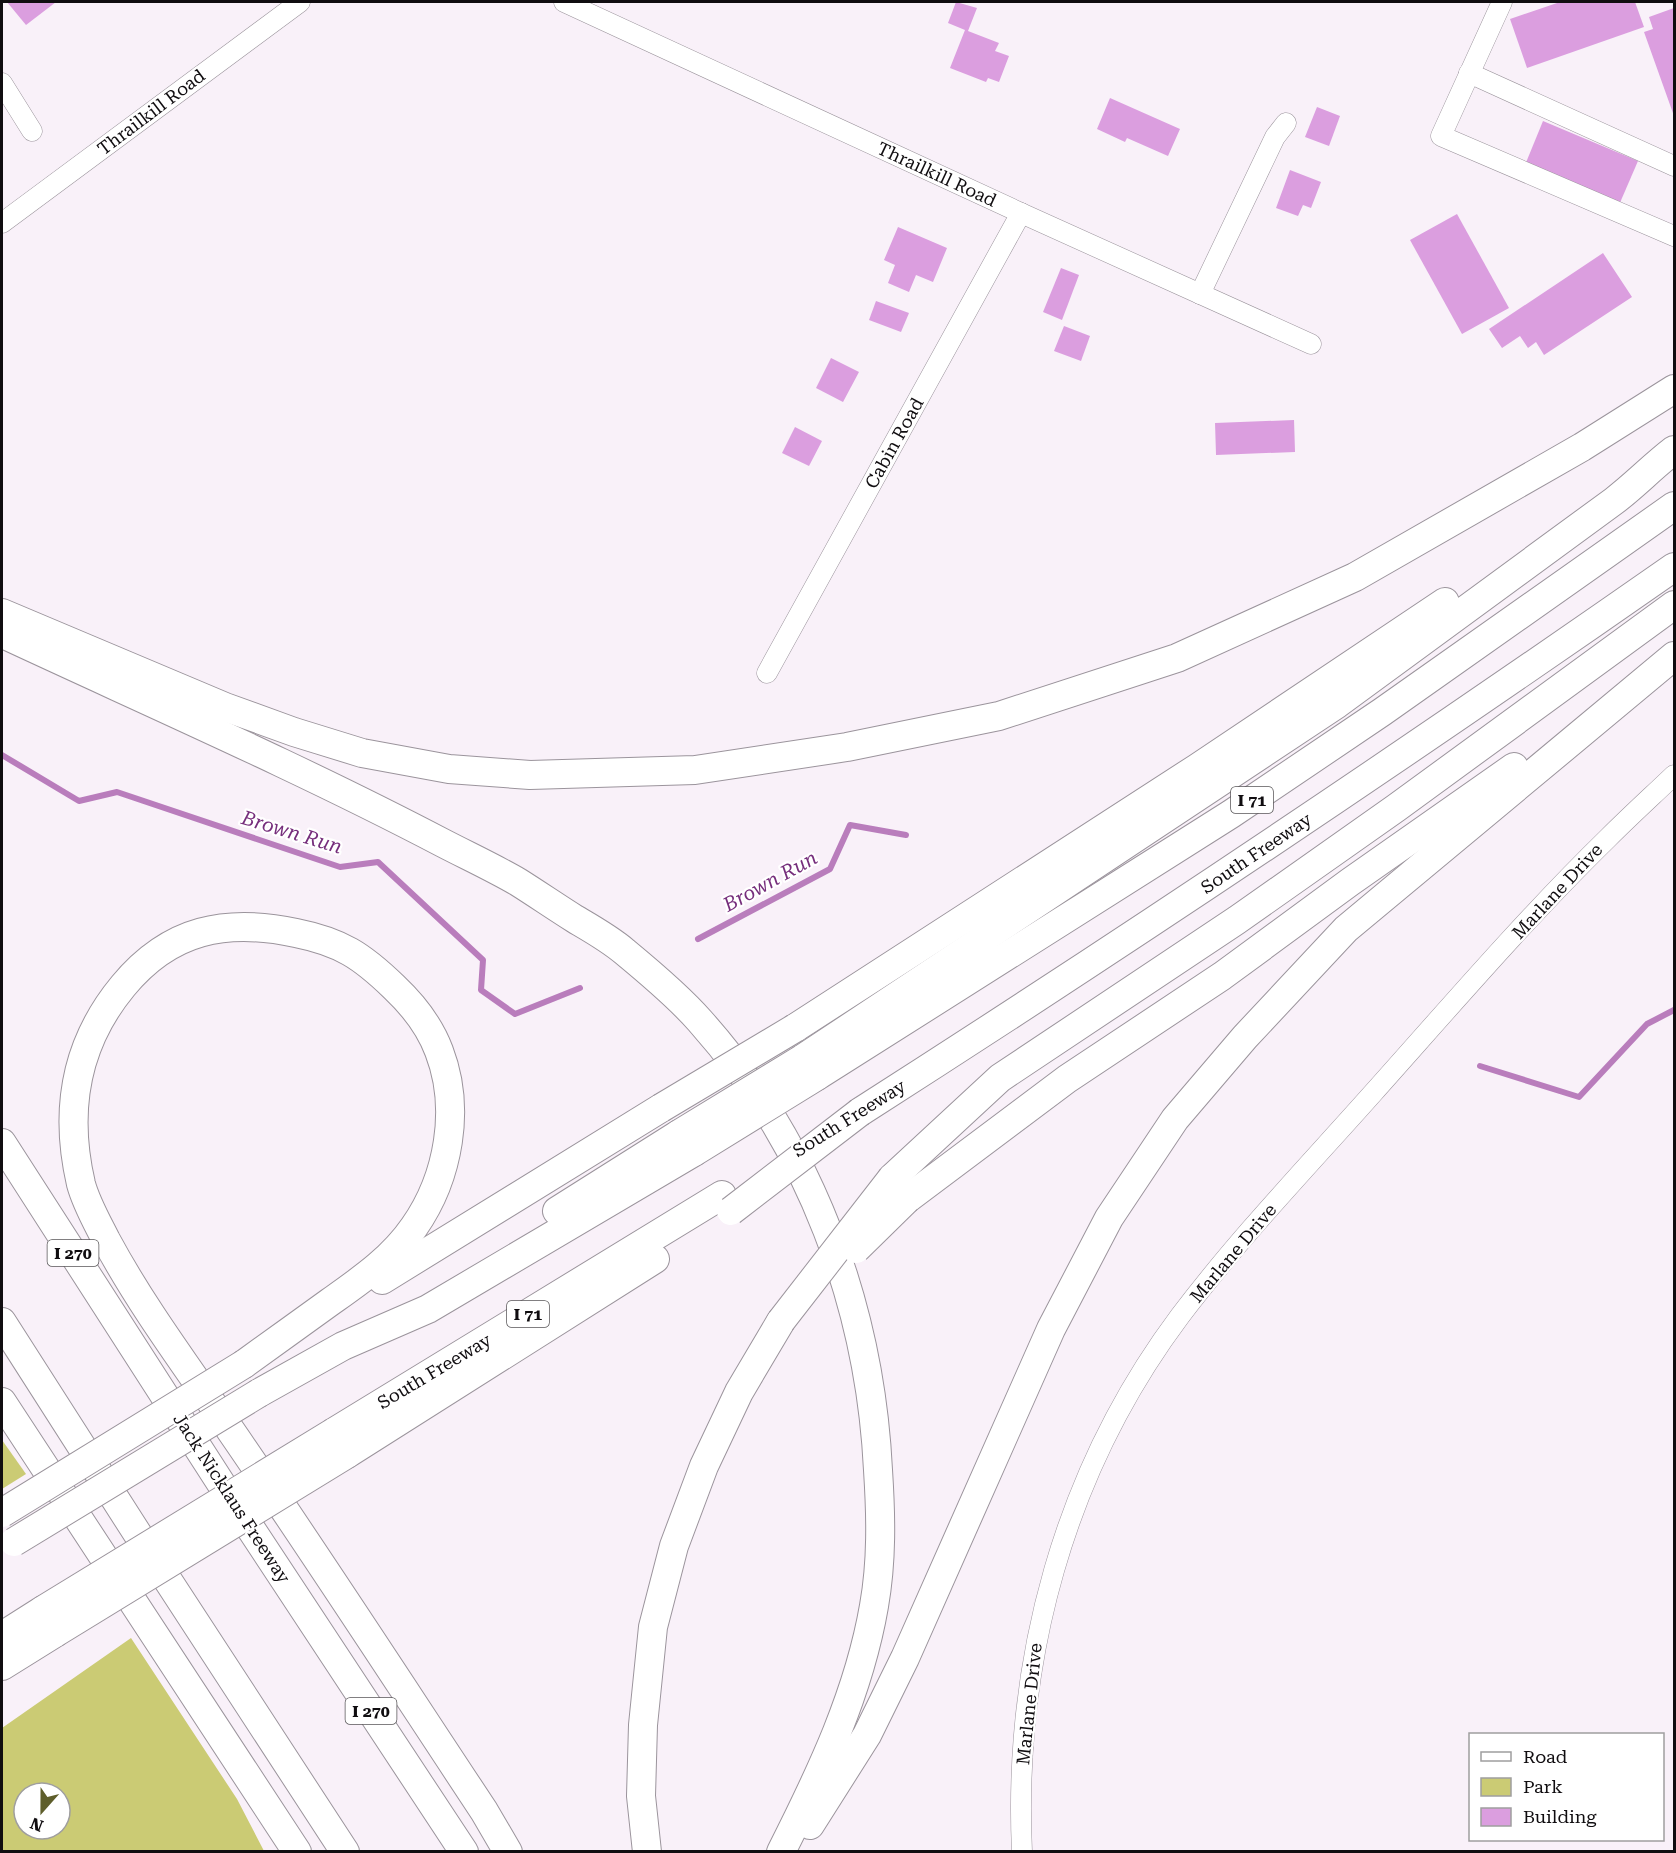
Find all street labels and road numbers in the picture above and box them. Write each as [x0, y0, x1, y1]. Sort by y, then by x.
street label: Thrailkill Road [93, 65, 209, 159]
street label: Thrailkill Road [874, 137, 1000, 211]
street label: Cabin Road [860, 394, 928, 492]
road number: I 71 [1231, 787, 1273, 813]
street label: South Freeway [1197, 808, 1316, 898]
street label: Marlane Drive [1508, 839, 1607, 943]
street label: South Freeway [789, 1075, 909, 1161]
street label: Marlane Drive [1186, 1199, 1280, 1307]
road number: I 270 [48, 1240, 98, 1266]
road number: I 71 [507, 1301, 549, 1327]
street label: South Freeway [373, 1329, 495, 1413]
street label: Jack Nicklaus Freeway [169, 1409, 295, 1587]
street label: Marlane Drive [1012, 1642, 1046, 1766]
road number: I 270 [346, 1698, 397, 1724]

